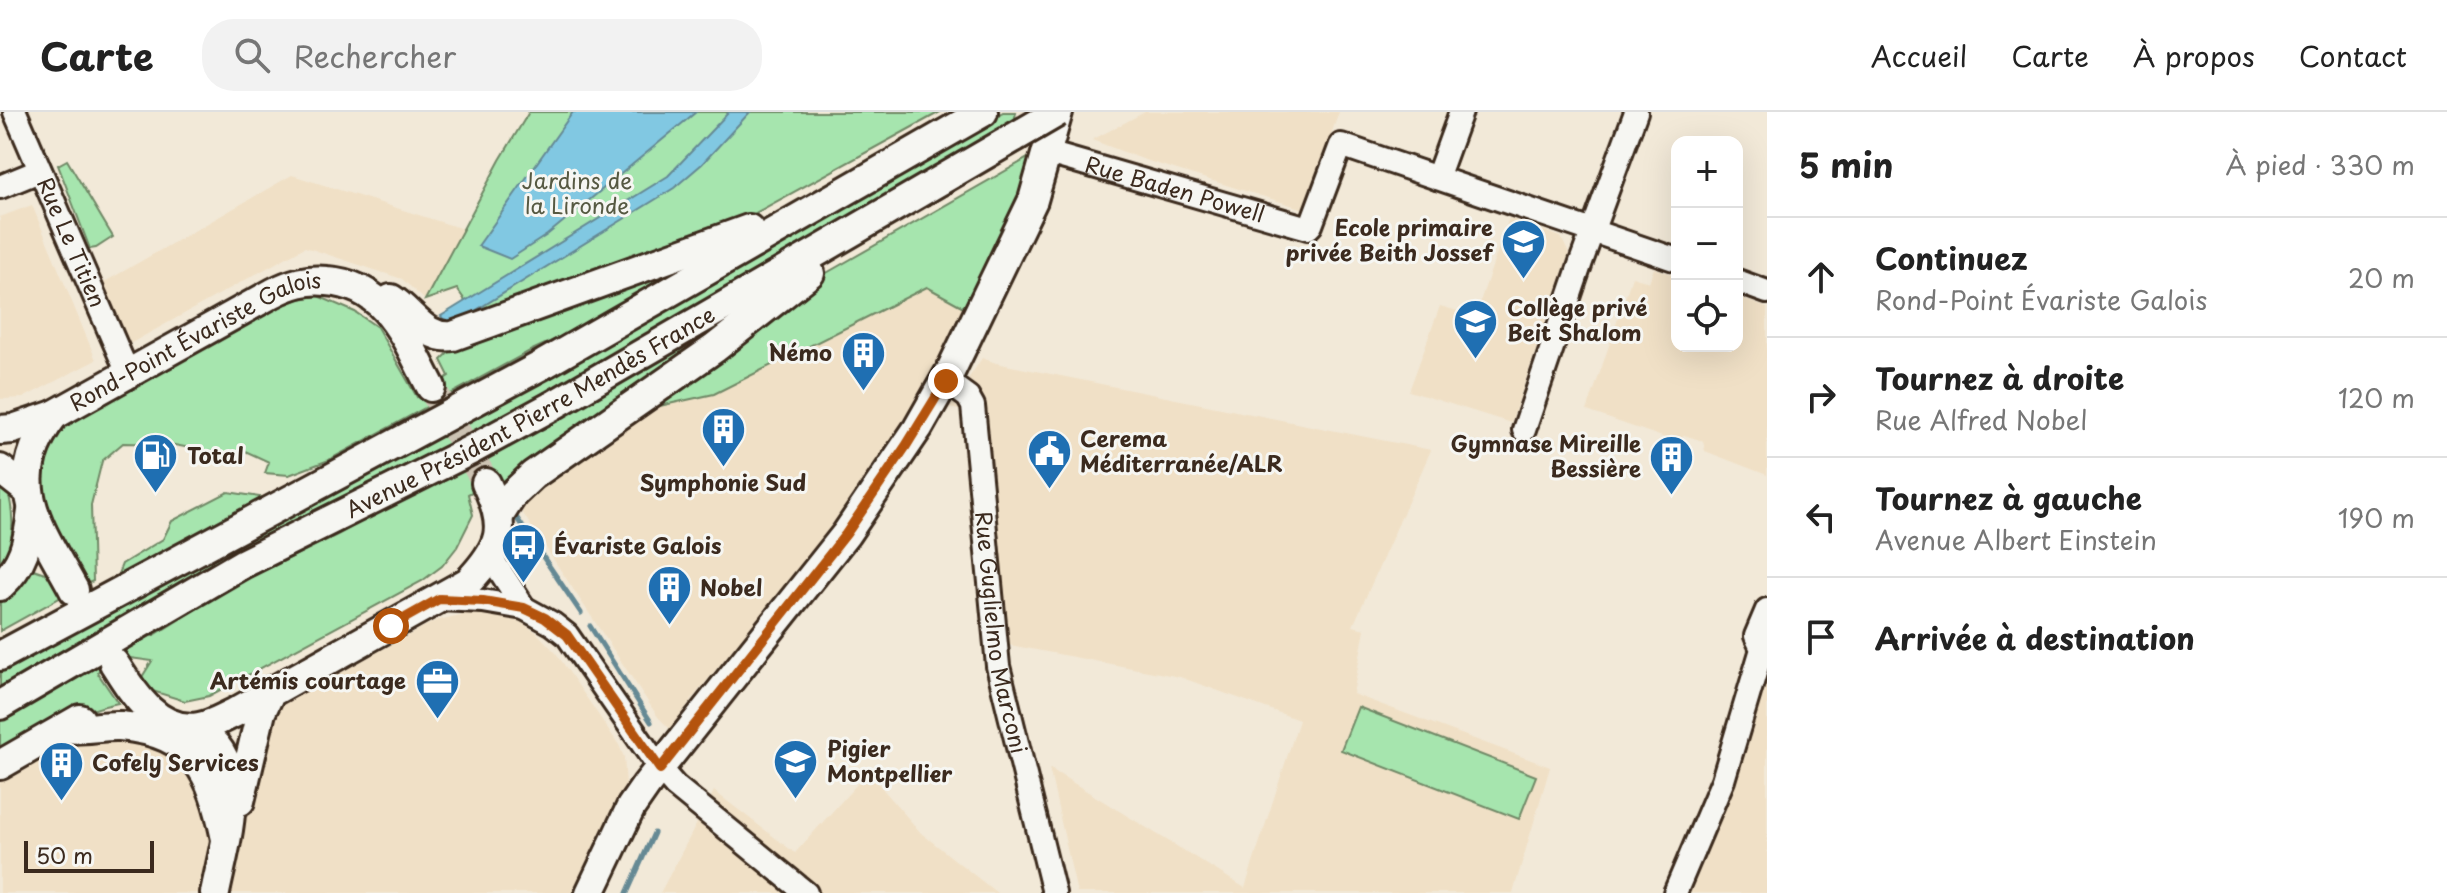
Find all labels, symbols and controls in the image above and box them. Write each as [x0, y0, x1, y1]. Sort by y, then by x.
search box [202, 19, 762, 91]
text: Carte [40, 27, 154, 84]
icon: search [230, 33, 274, 77]
text: Rechercher [294, 33, 456, 78]
text: Accueil [1871, 34, 1967, 77]
text: Carte [2011, 34, 2089, 77]
text: À propos [2133, 34, 2255, 77]
text: Contact [2299, 34, 2407, 77]
map controls [1671, 136, 1743, 352]
button: + [1671, 136, 1743, 208]
text: 5 min [1799, 138, 1893, 190]
text: À pied · 330 m [2225, 145, 2415, 184]
street label: Rue Baden Powell [1082, 147, 1269, 230]
park label: Jardins de la Lironde [522, 163, 632, 221]
street label: Rue Le Titien [30, 172, 115, 312]
button: − [1671, 208, 1743, 280]
place label: Ecole primaire privée Beith Jossef [1286, 210, 1494, 268]
school or university icon: Ecole primaire privée Beith Jossef [1500, 217, 1548, 280]
text: Continuez [1875, 235, 2028, 280]
icon: ahead [1799, 255, 1843, 299]
text: 20 m [2348, 258, 2415, 297]
street label: Rond-Point Évariste Galois [63, 262, 321, 418]
button: locate [1671, 280, 1743, 352]
text: Rond-Point Évariste Galois [1875, 280, 2207, 319]
place label: Collège privé Beit Shalom [1507, 290, 1647, 348]
street label: Avenue Président Pierre Mendès France [339, 297, 720, 525]
school or university icon: Collège privé Beit Shalom [1452, 297, 1500, 360]
building icon: Némo [839, 329, 887, 392]
place label: Némo [769, 335, 832, 368]
text: Tournez à droite [1875, 355, 2124, 400]
route end [928, 363, 964, 399]
icon: right [1799, 375, 1843, 419]
text: 120 m [2338, 378, 2415, 417]
text: Rue Alfred Nobel [1875, 400, 2087, 439]
building icon: Symphonie Sud [699, 406, 747, 469]
place label: Cerema Méditerranée/ALR [1080, 421, 1283, 479]
place label: Gymnase Mireille Bessière [1451, 426, 1641, 484]
public building icon: Cerema Méditerranée/ALR [1025, 428, 1073, 491]
fuel station icon: Total [132, 432, 180, 495]
building icon: Gymnase Mireille Bessière [1648, 433, 1696, 496]
place label: Total [187, 438, 244, 471]
place label: Symphonie Sud [640, 465, 806, 498]
text: Tournez à gauche [1875, 475, 2142, 520]
icon: left [1799, 495, 1843, 539]
text: 190 m [2338, 498, 2415, 537]
street label: Rue Guglielmo Marconi [968, 510, 1037, 757]
text: Avenue Albert Einstein [1875, 520, 2157, 559]
bus stop icon: Évariste Galois [499, 522, 547, 585]
place label: Évariste Galois [554, 528, 722, 561]
building icon: Nobel [645, 564, 693, 627]
place label: Nobel [700, 570, 762, 603]
route start [373, 608, 409, 644]
icon: arrive [1799, 615, 1843, 659]
text: Arrivée à destination [1875, 615, 2195, 660]
office icon: Artémis courtage [413, 657, 461, 720]
place label: Artémis courtage [210, 663, 406, 696]
place label: Pigier Montpellier [827, 731, 953, 789]
school or university icon: Pigier Montpellier [772, 738, 820, 801]
building icon: Cofely Services [37, 739, 85, 802]
place label: Cofely Services [92, 745, 259, 778]
scale bar [24, 837, 154, 873]
text: 50 m [36, 838, 93, 871]

